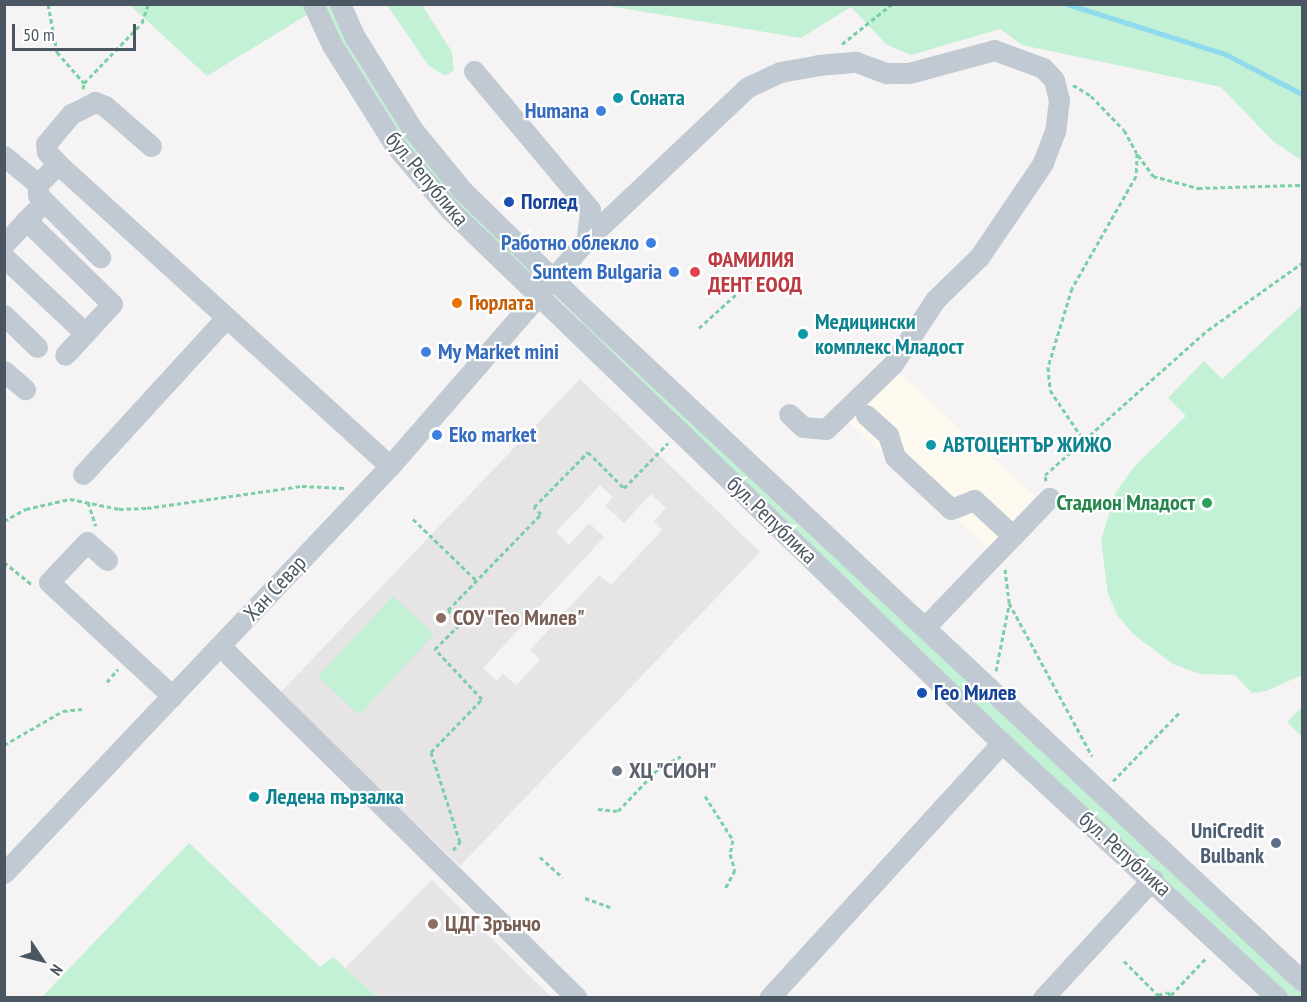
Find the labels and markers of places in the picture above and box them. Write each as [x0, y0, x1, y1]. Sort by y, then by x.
place label: Соната [630, 85, 685, 111]
marker: Соната [611, 91, 625, 105]
place label: Humana [525, 98, 589, 124]
marker: Humana [594, 104, 608, 118]
place label: Поглед [521, 189, 578, 215]
marker: Поглед [502, 195, 516, 209]
place label: Работно облекло [501, 230, 639, 256]
marker: Работно облекло [644, 236, 658, 250]
place label: ФАМИЛИЯ ДЕНТ ЕООД [708, 246, 803, 298]
place label: Suntem Bulgaria [532, 259, 662, 285]
marker: ФАМИЛИЯ ДЕНТ ЕООД [686, 263, 704, 281]
marker: Suntem Bulgaria [667, 265, 681, 279]
place label: Гюрлата [469, 290, 534, 316]
marker: Гюрлата [450, 296, 464, 310]
place label: Медицински комплекс Младост [815, 308, 964, 360]
marker: Медицински комплекс Младост [796, 327, 810, 341]
place label: My Market mini [438, 339, 560, 365]
marker: My Market mini [419, 345, 433, 359]
place label: Eko market [449, 422, 536, 448]
marker: Eko market [430, 428, 444, 442]
place label: АВТОЦЕНТЪР ЖИЖО [943, 432, 1113, 458]
marker: АВТОЦЕНТЪР ЖИЖО [924, 438, 938, 452]
place label: Стадион Младост [1056, 490, 1195, 516]
marker: Стадион Младост [1200, 496, 1214, 510]
place label: СОУ "Гео Милев" [453, 605, 587, 631]
marker: СОУ "Гео Милев" [434, 611, 448, 625]
place label: Гео Милев [934, 680, 1017, 706]
marker: Гео Милев [915, 686, 929, 700]
place label: ХЦ "СИОН" [629, 758, 718, 784]
marker: ХЦ "СИОН" [610, 764, 624, 778]
place label: Ледена пързалка [266, 784, 404, 810]
marker: Ледена пързалка [247, 790, 261, 804]
place label: UniCredit Bulbank [1191, 817, 1264, 868]
marker: UniCredit Bulbank [1269, 836, 1283, 850]
place label: ЦДГ Зрънчо [445, 911, 542, 937]
marker: ЦДГ Зрънчо [426, 917, 440, 931]

